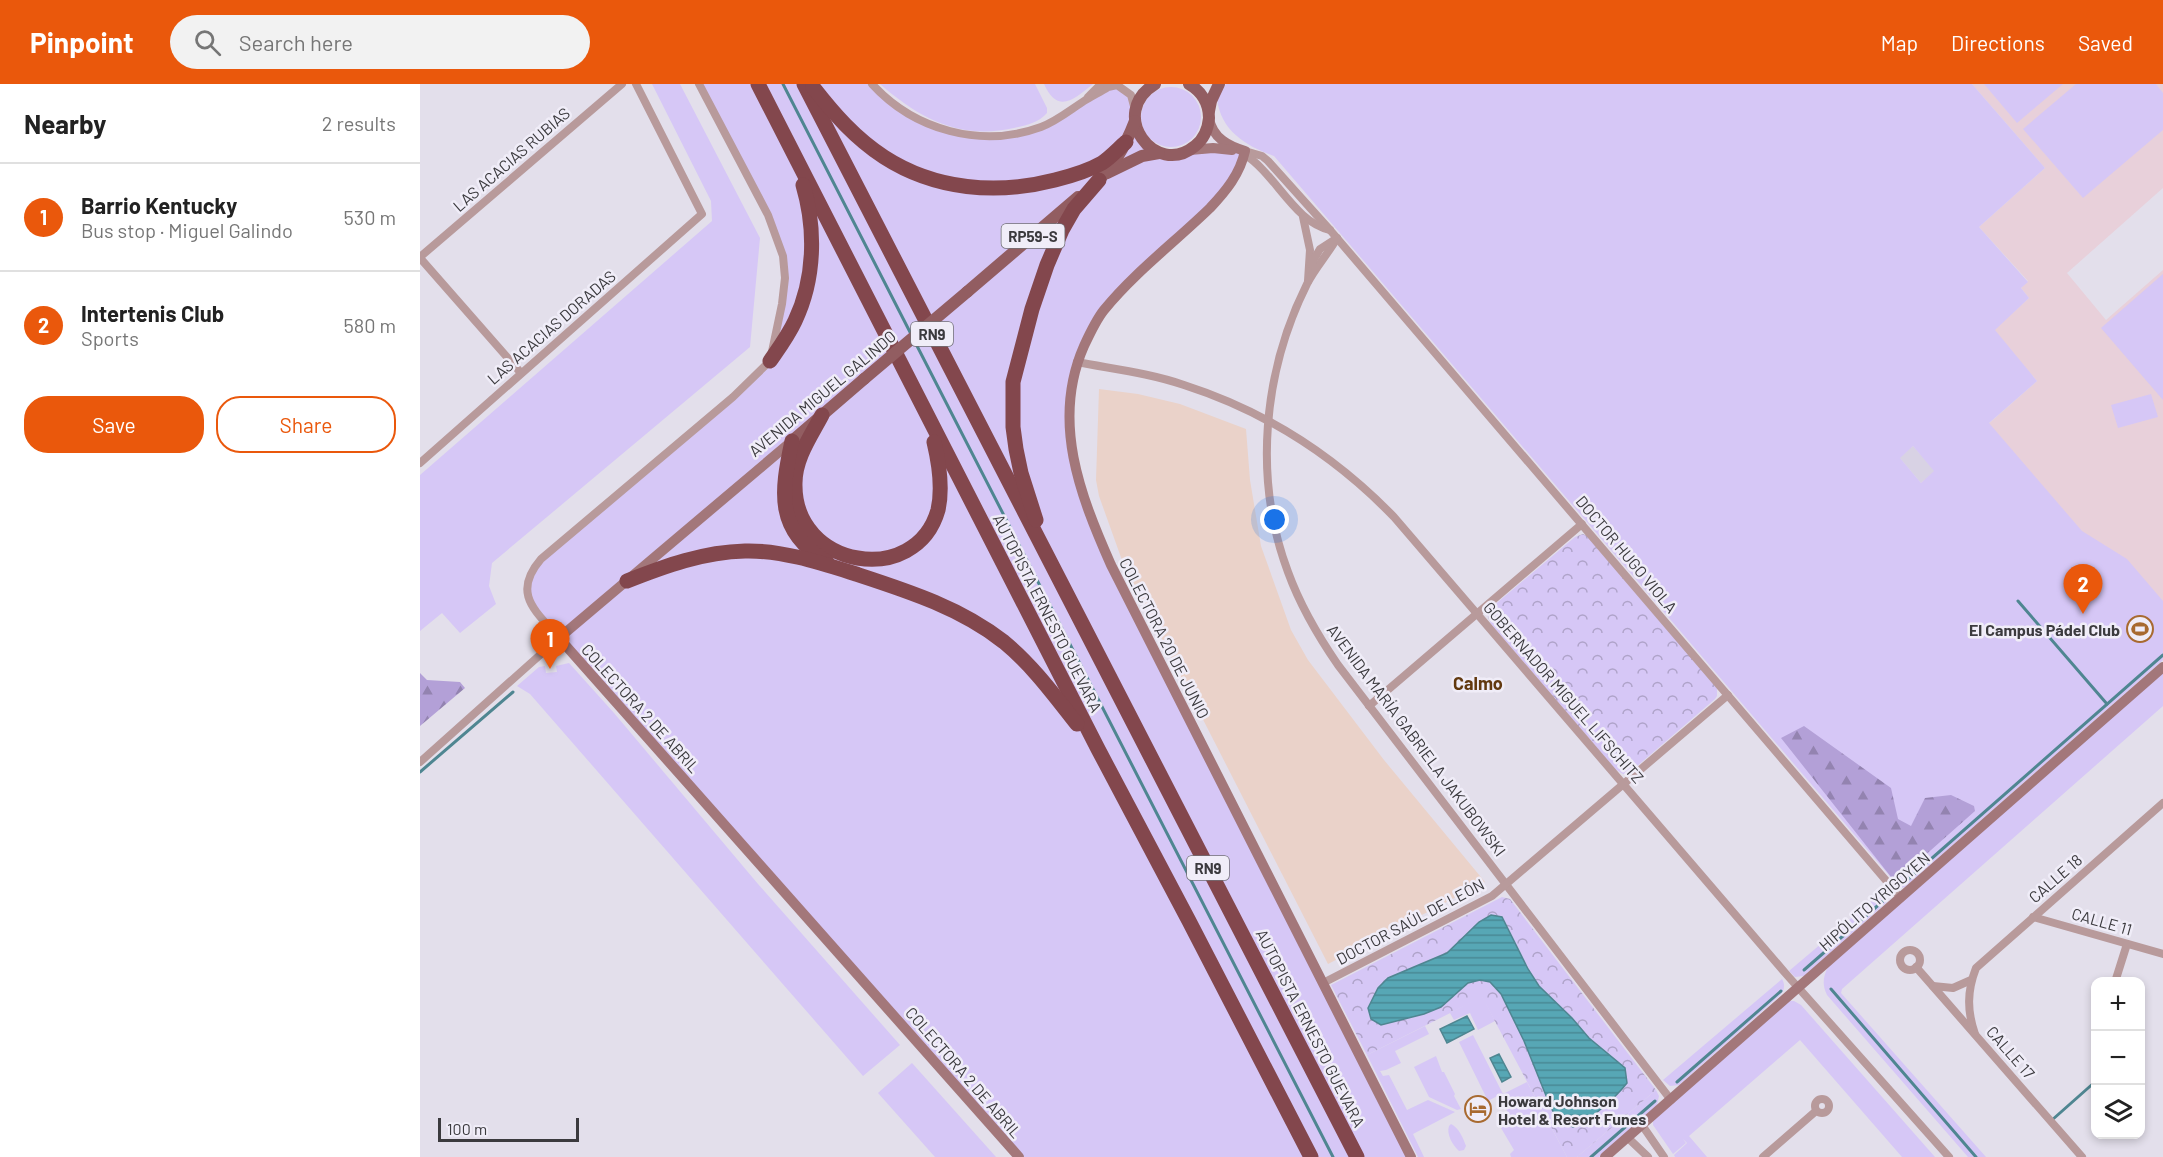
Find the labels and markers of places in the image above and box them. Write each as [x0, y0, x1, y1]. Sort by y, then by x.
pin: 2 [2064, 564, 2102, 614]
sports icon: El Campus Pádel Club [2125, 614, 2155, 644]
pin: 1 [530, 620, 570, 669]
place label: El Campus Pádel Club [1969, 620, 2120, 639]
place label: Howard Johnson Hotel & Resort Funes [1498, 1091, 1646, 1128]
hotel icon: Howard Johnson Hotel & Resort Funes [1463, 1094, 1493, 1124]

